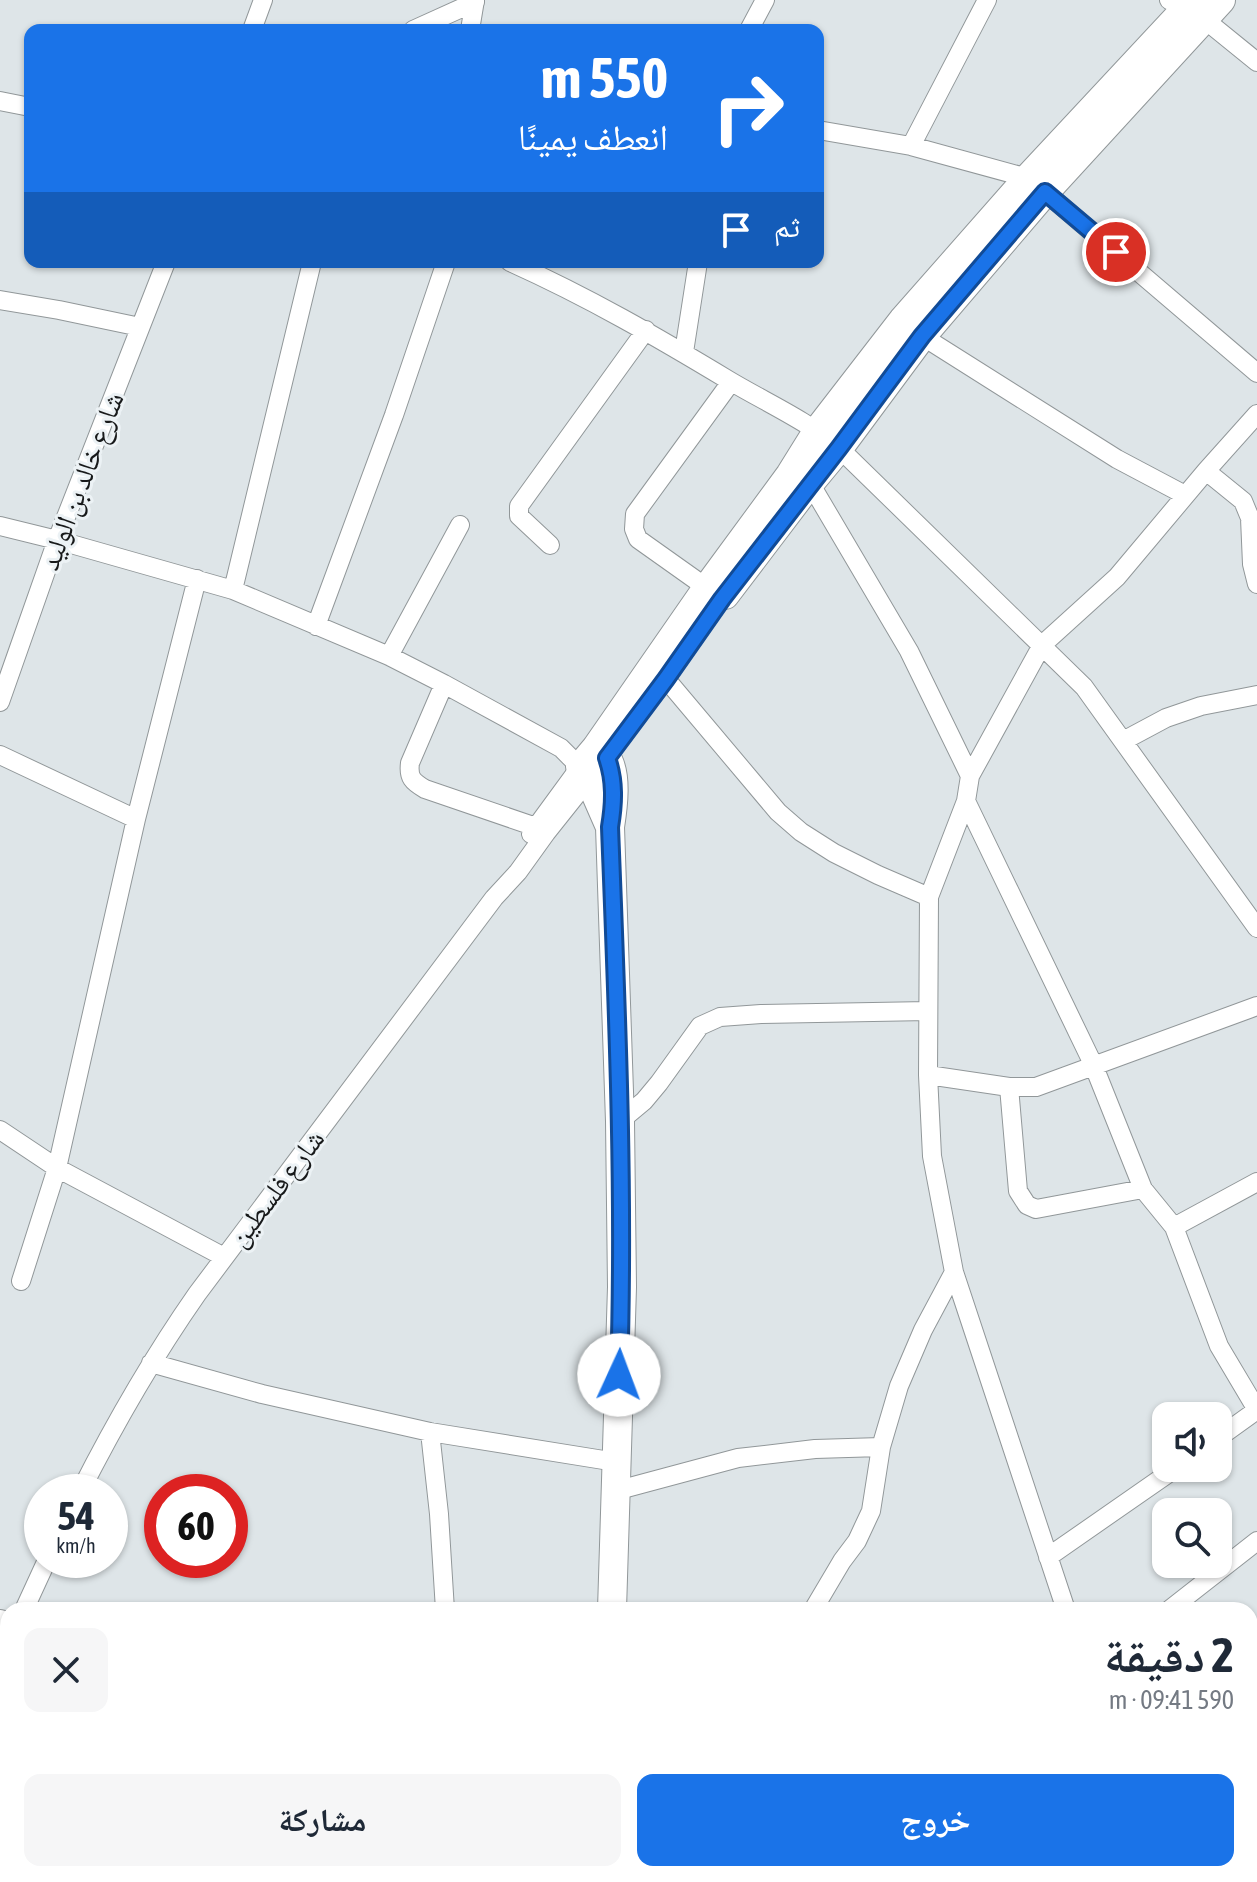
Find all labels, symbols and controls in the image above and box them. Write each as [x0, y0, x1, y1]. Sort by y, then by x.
text: 550 m [541, 46, 668, 110]
icon: right [696, 56, 800, 160]
text: انعطف يمينًا [518, 116, 668, 158]
icon: arrive [714, 208, 758, 252]
text: ثم [774, 209, 800, 243]
pin [1082, 218, 1150, 286]
icon: arrive [1094, 230, 1138, 274]
street label: شارع خالد بن الوليد [32, 388, 131, 575]
street label: شارع فلسطين [222, 1123, 332, 1254]
position arrow [577, 1333, 661, 1417]
map controls [1152, 1402, 1232, 1578]
button: sound [1152, 1402, 1232, 1482]
speed limit sign: 60 [144, 1474, 248, 1578]
text: 54 [57, 1493, 95, 1538]
button: search [1152, 1498, 1232, 1578]
text: km/h [56, 1534, 96, 1557]
text: 2 دقيقة [1104, 1627, 1234, 1682]
button: close [24, 1628, 108, 1712]
text: 590 m · 09:41 [1109, 1685, 1234, 1715]
button: مشاركة [24, 1774, 621, 1866]
button: خروج [637, 1774, 1234, 1866]

